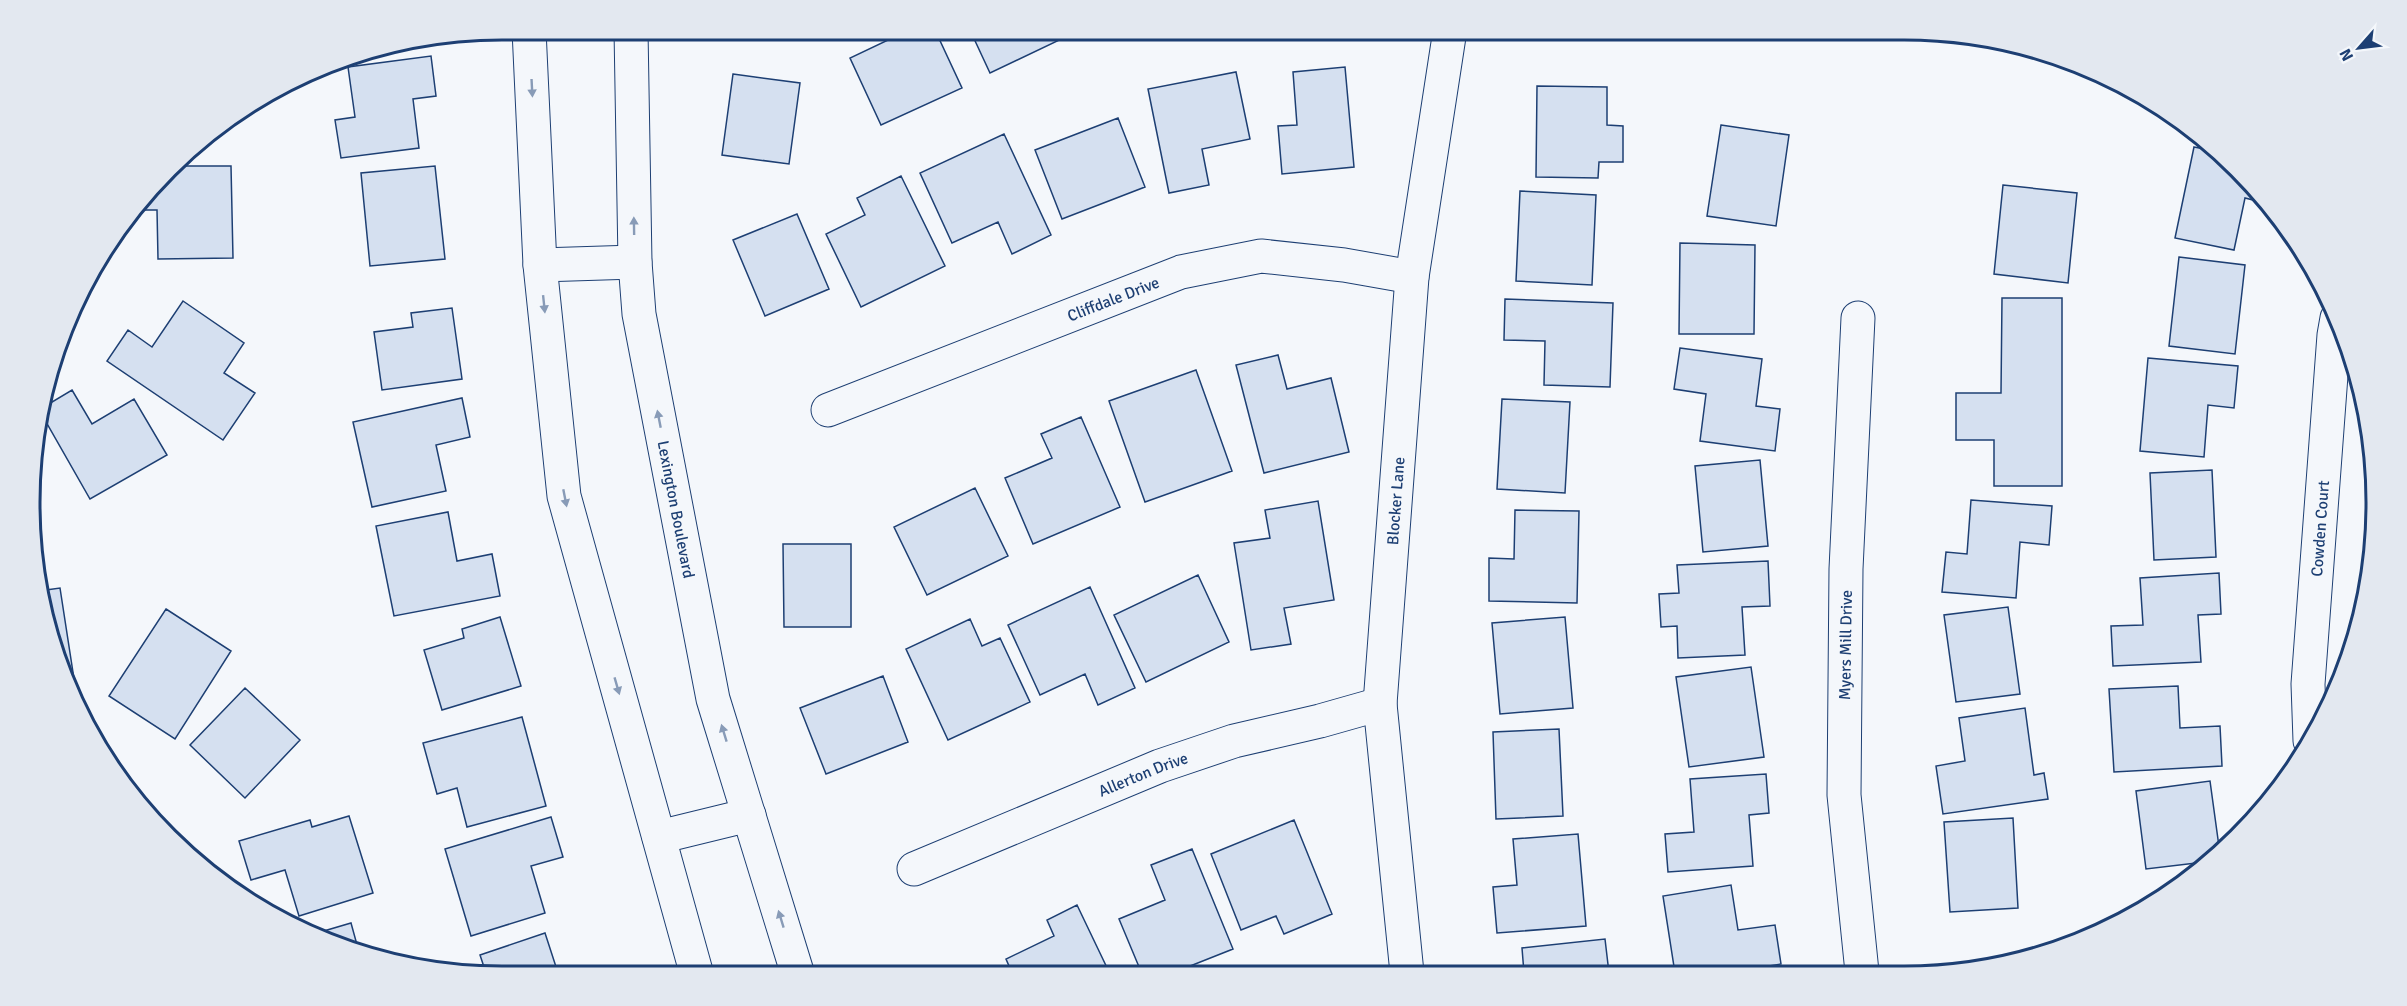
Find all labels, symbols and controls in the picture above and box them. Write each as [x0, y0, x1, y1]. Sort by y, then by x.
north arrow [2329, 18, 2389, 78]
text: N [2335, 45, 2358, 64]
one-way arrow [527, 79, 536, 98]
one-way arrow [630, 216, 639, 235]
street label: Cliffdale Drive [1064, 273, 1162, 327]
one-way arrow [539, 295, 549, 314]
one-way arrow [654, 409, 663, 428]
street label: Lexington Boulevard [653, 439, 699, 580]
street label: Blocker Lane [1383, 456, 1409, 546]
street label: Cowden Court [2307, 479, 2334, 577]
one-way arrow [561, 489, 570, 508]
street label: Myers Mill Drive [1835, 590, 1857, 700]
one-way arrow [613, 677, 622, 695]
one-way arrow [719, 724, 728, 742]
street label: Allerton Drive [1096, 748, 1191, 802]
one-way arrow [776, 910, 785, 928]

